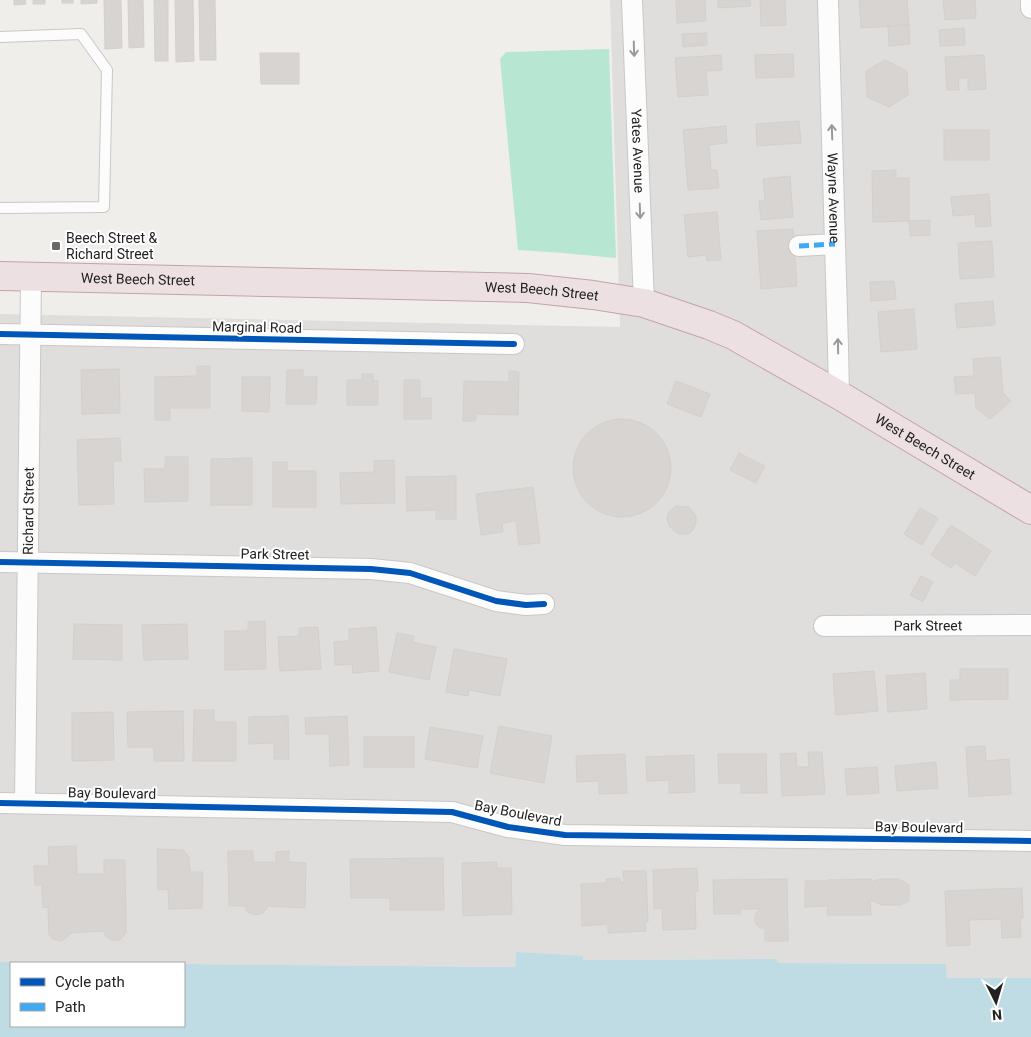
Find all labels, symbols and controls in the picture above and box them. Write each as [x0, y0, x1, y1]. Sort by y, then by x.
one-way arrow [629, 40, 639, 56]
street label: Yates Avenue [628, 109, 648, 193]
one-way arrow [827, 124, 837, 140]
street label: Wayne Avenue [824, 152, 843, 244]
one-way arrow [636, 203, 645, 219]
place label: Beech Street & Richard Street [66, 230, 157, 262]
marker: Beech Street & Richard Street [50, 240, 62, 252]
street label: West Beech Street [81, 270, 196, 288]
street label: West Beech Street [485, 279, 600, 304]
street label: Marginal Road [212, 318, 302, 336]
one-way arrow [833, 339, 843, 355]
street label: West Beech Street [872, 410, 979, 483]
street label: Richard Street [20, 467, 37, 555]
street label: Park Street [241, 545, 310, 563]
street label: Park Street [894, 617, 963, 634]
street label: Bay Boulevard [68, 784, 156, 802]
street label: Bay Boulevard [473, 797, 563, 829]
street label: Bay Boulevard [875, 818, 963, 836]
legend [10, 962, 185, 1027]
text: Cycle path [55, 973, 125, 991]
north arrow [971, 977, 1021, 1027]
text: Path [55, 998, 86, 1016]
text: N [992, 1007, 1003, 1023]

